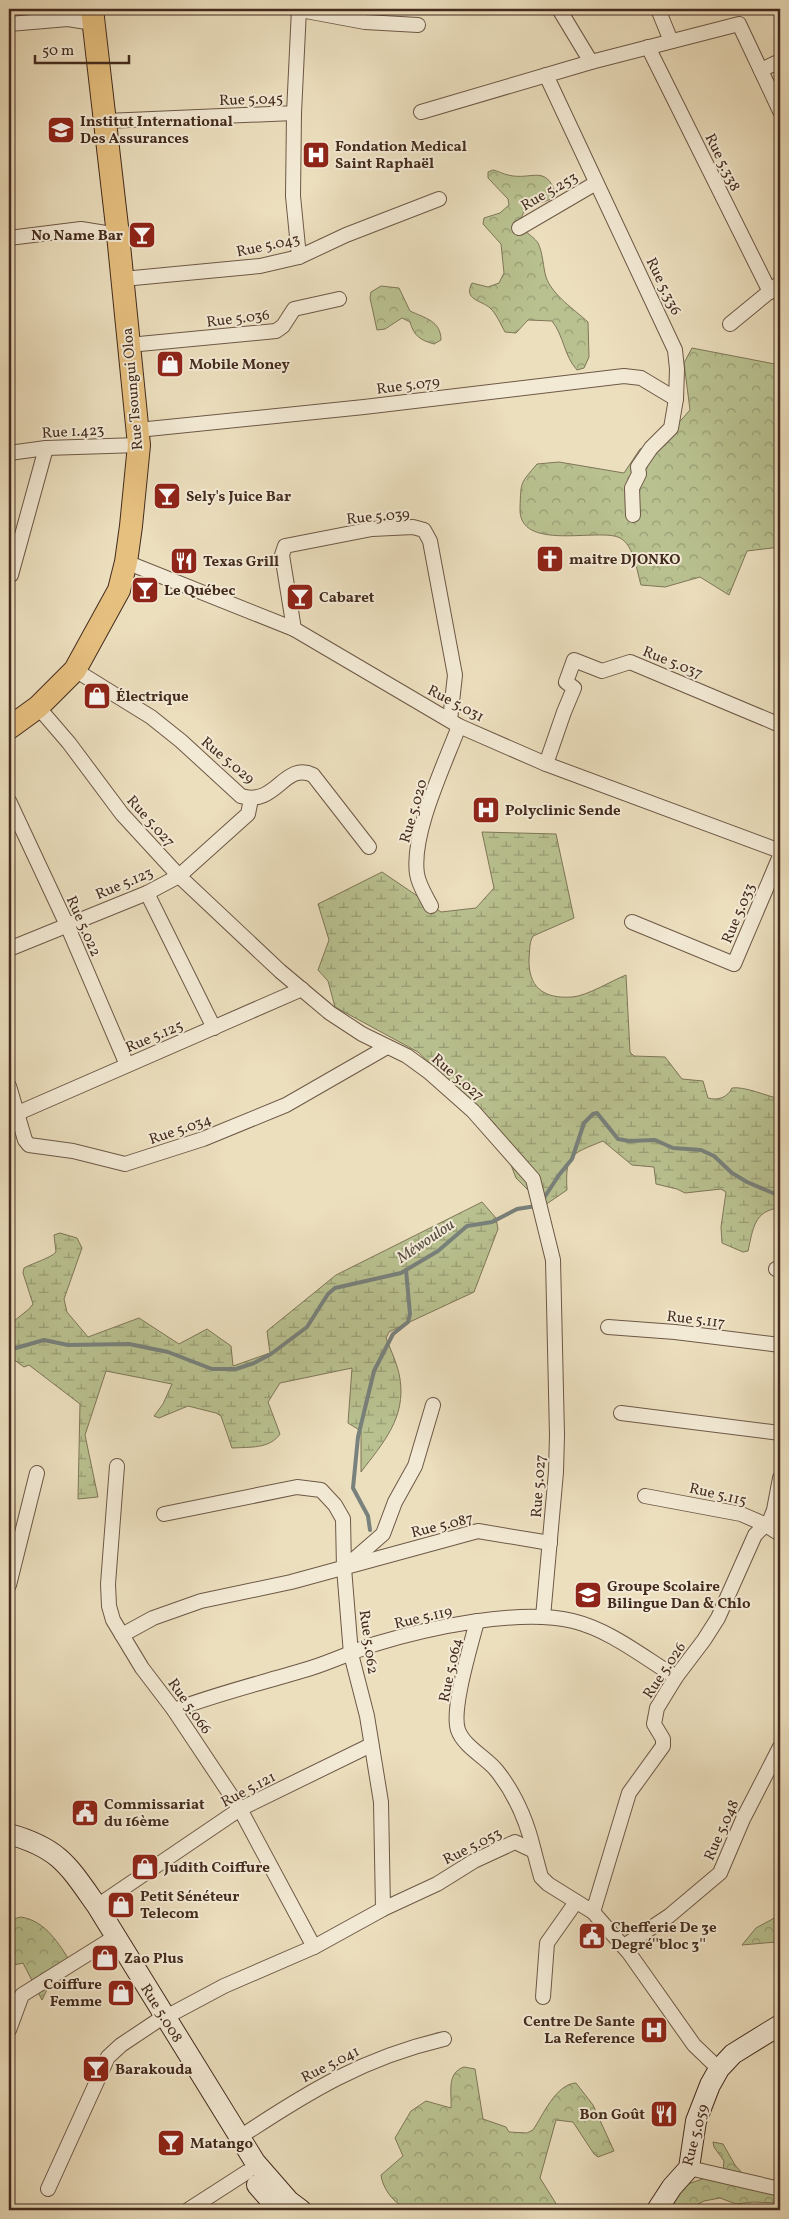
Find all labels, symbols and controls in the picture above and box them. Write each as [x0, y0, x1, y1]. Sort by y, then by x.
scale bar [35, 32, 129, 64]
text: 50 m [42, 41, 74, 62]
street label: Rue 5.045 [219, 89, 283, 112]
place label: Institut International Des Assurances [80, 112, 233, 150]
school or university icon: Institut International Des Assurances [46, 115, 76, 145]
street label: Rue 5.338 [699, 130, 745, 195]
place label: Fondation Medical Saint Raphaël [335, 137, 467, 175]
hospital icon: Fondation Medical Saint Raphaël [301, 140, 331, 170]
street label: Rue 5.253 [517, 168, 582, 217]
bar icon: No Name Bar [127, 220, 157, 250]
place label: No Name Bar [31, 226, 123, 247]
street label: Rue 5.043 [235, 230, 302, 263]
street label: Rue 5.336 [640, 254, 686, 319]
street label: Rue 5.036 [205, 305, 271, 334]
street label: Rue Tsoungui Oloa [118, 327, 149, 451]
shop icon: Mobile Money [155, 349, 185, 379]
place label: Mobile Money [189, 355, 291, 376]
street label: Rue 5.079 [375, 372, 441, 401]
street label: Rue 1.423 [41, 420, 105, 445]
bar icon: Sely's Juice Bar [152, 481, 182, 511]
place label: Sely's Juice Bar [186, 487, 291, 508]
street label: Rue 5.039 [346, 504, 411, 531]
church icon: maitre DJONKO [535, 544, 565, 574]
restaurant icon: Texas Grill [169, 546, 199, 576]
place label: maitre DJONKO [569, 550, 681, 571]
place label: Texas Grill [203, 552, 279, 573]
bar icon: Le Québec [130, 575, 160, 605]
place label: Le Québec [164, 581, 235, 602]
bar icon: Cabaret [285, 582, 315, 612]
place label: Cabaret [319, 588, 375, 609]
street label: Rue 5.037 [639, 642, 706, 685]
shop icon: Électrique [82, 681, 112, 711]
street label: Rue 5.031 [423, 681, 487, 728]
place label: Électrique [116, 687, 189, 708]
street label: Rue 5.029 [196, 732, 259, 790]
street label: Rue 5.020 [395, 777, 434, 846]
street label: Rue 5.027 [121, 791, 179, 853]
hospital icon: Polyclinic Sende [471, 795, 501, 825]
place label: Polyclinic Sende [505, 801, 621, 822]
street label: Rue 5.123 [93, 863, 157, 906]
street label: Rue 5.033 [717, 880, 761, 947]
street label: Rue 5.022 [60, 893, 105, 960]
street label: Rue 5.125 [123, 1016, 187, 1059]
street label: Rue 5.027 [426, 1049, 488, 1107]
street label: Rue 5.034 [146, 1110, 215, 1151]
water label: Méwoulou [392, 1214, 459, 1270]
street label: Rue 5.117 [665, 1307, 726, 1334]
street label: Rue 5.027 [527, 1454, 552, 1519]
street label: Rue 5.115 [687, 1479, 749, 1512]
street label: Rue 5.087 [409, 1509, 476, 1544]
place label: Groupe Scolaire Bilingue Dan & Chlo [607, 1577, 751, 1615]
school or university icon: Groupe Scolaire Bilingue Dan & Chlo [573, 1580, 603, 1610]
street label: Rue 5.119 [392, 1602, 455, 1635]
street label: Rue 5.062 [353, 1609, 382, 1676]
street label: Rue 5.064 [434, 1636, 468, 1704]
street label: Rue 5.026 [639, 1638, 692, 1703]
street label: Rue 5.066 [162, 1675, 216, 1739]
street label: Rue 5.121 [218, 1767, 280, 1814]
place label: Commissariat du 16ème [104, 1795, 205, 1833]
street label: Rue 5.048 [700, 1797, 745, 1864]
public building icon: Commissariat du 16ème [70, 1798, 100, 1828]
street label: Rue 5.053 [440, 1824, 506, 1871]
shop icon: Judith Coiffure [130, 1852, 160, 1882]
place label: Judith Coiffure [163, 1858, 270, 1879]
place label: Petit Sénéteur Telecom [140, 1887, 239, 1925]
shop icon: Petit Sénéteur Telecom [106, 1890, 136, 1920]
place label: Chefferie De 3e Degré''bloc 3'' [611, 1918, 717, 1956]
public building icon: Chefferie De 3e Degré''bloc 3'' [577, 1921, 607, 1951]
shop icon: Zao Plus [90, 1943, 120, 1973]
place label: Zao Plus [124, 1949, 184, 1970]
place label: Coiffure Femme [43, 1975, 102, 2013]
shop icon: Coiffure Femme [106, 1978, 136, 2008]
street label: Rue 5.008 [134, 1980, 187, 2047]
place label: Centre De Sante La Reference [523, 2012, 635, 2050]
hospital icon: Centre De Sante La Reference [639, 2015, 669, 2045]
street label: Rue 5.041 [298, 2042, 364, 2089]
bar icon: Barakouda [81, 2054, 111, 2084]
place label: Barakouda [115, 2060, 192, 2081]
restaurant icon: Bon Goût [649, 2099, 679, 2129]
street label: Rue 5.059 [678, 2102, 715, 2169]
place label: Bon Goût [579, 2105, 645, 2126]
bar icon: Matango [156, 2128, 186, 2158]
place label: Matango [190, 2134, 253, 2155]

